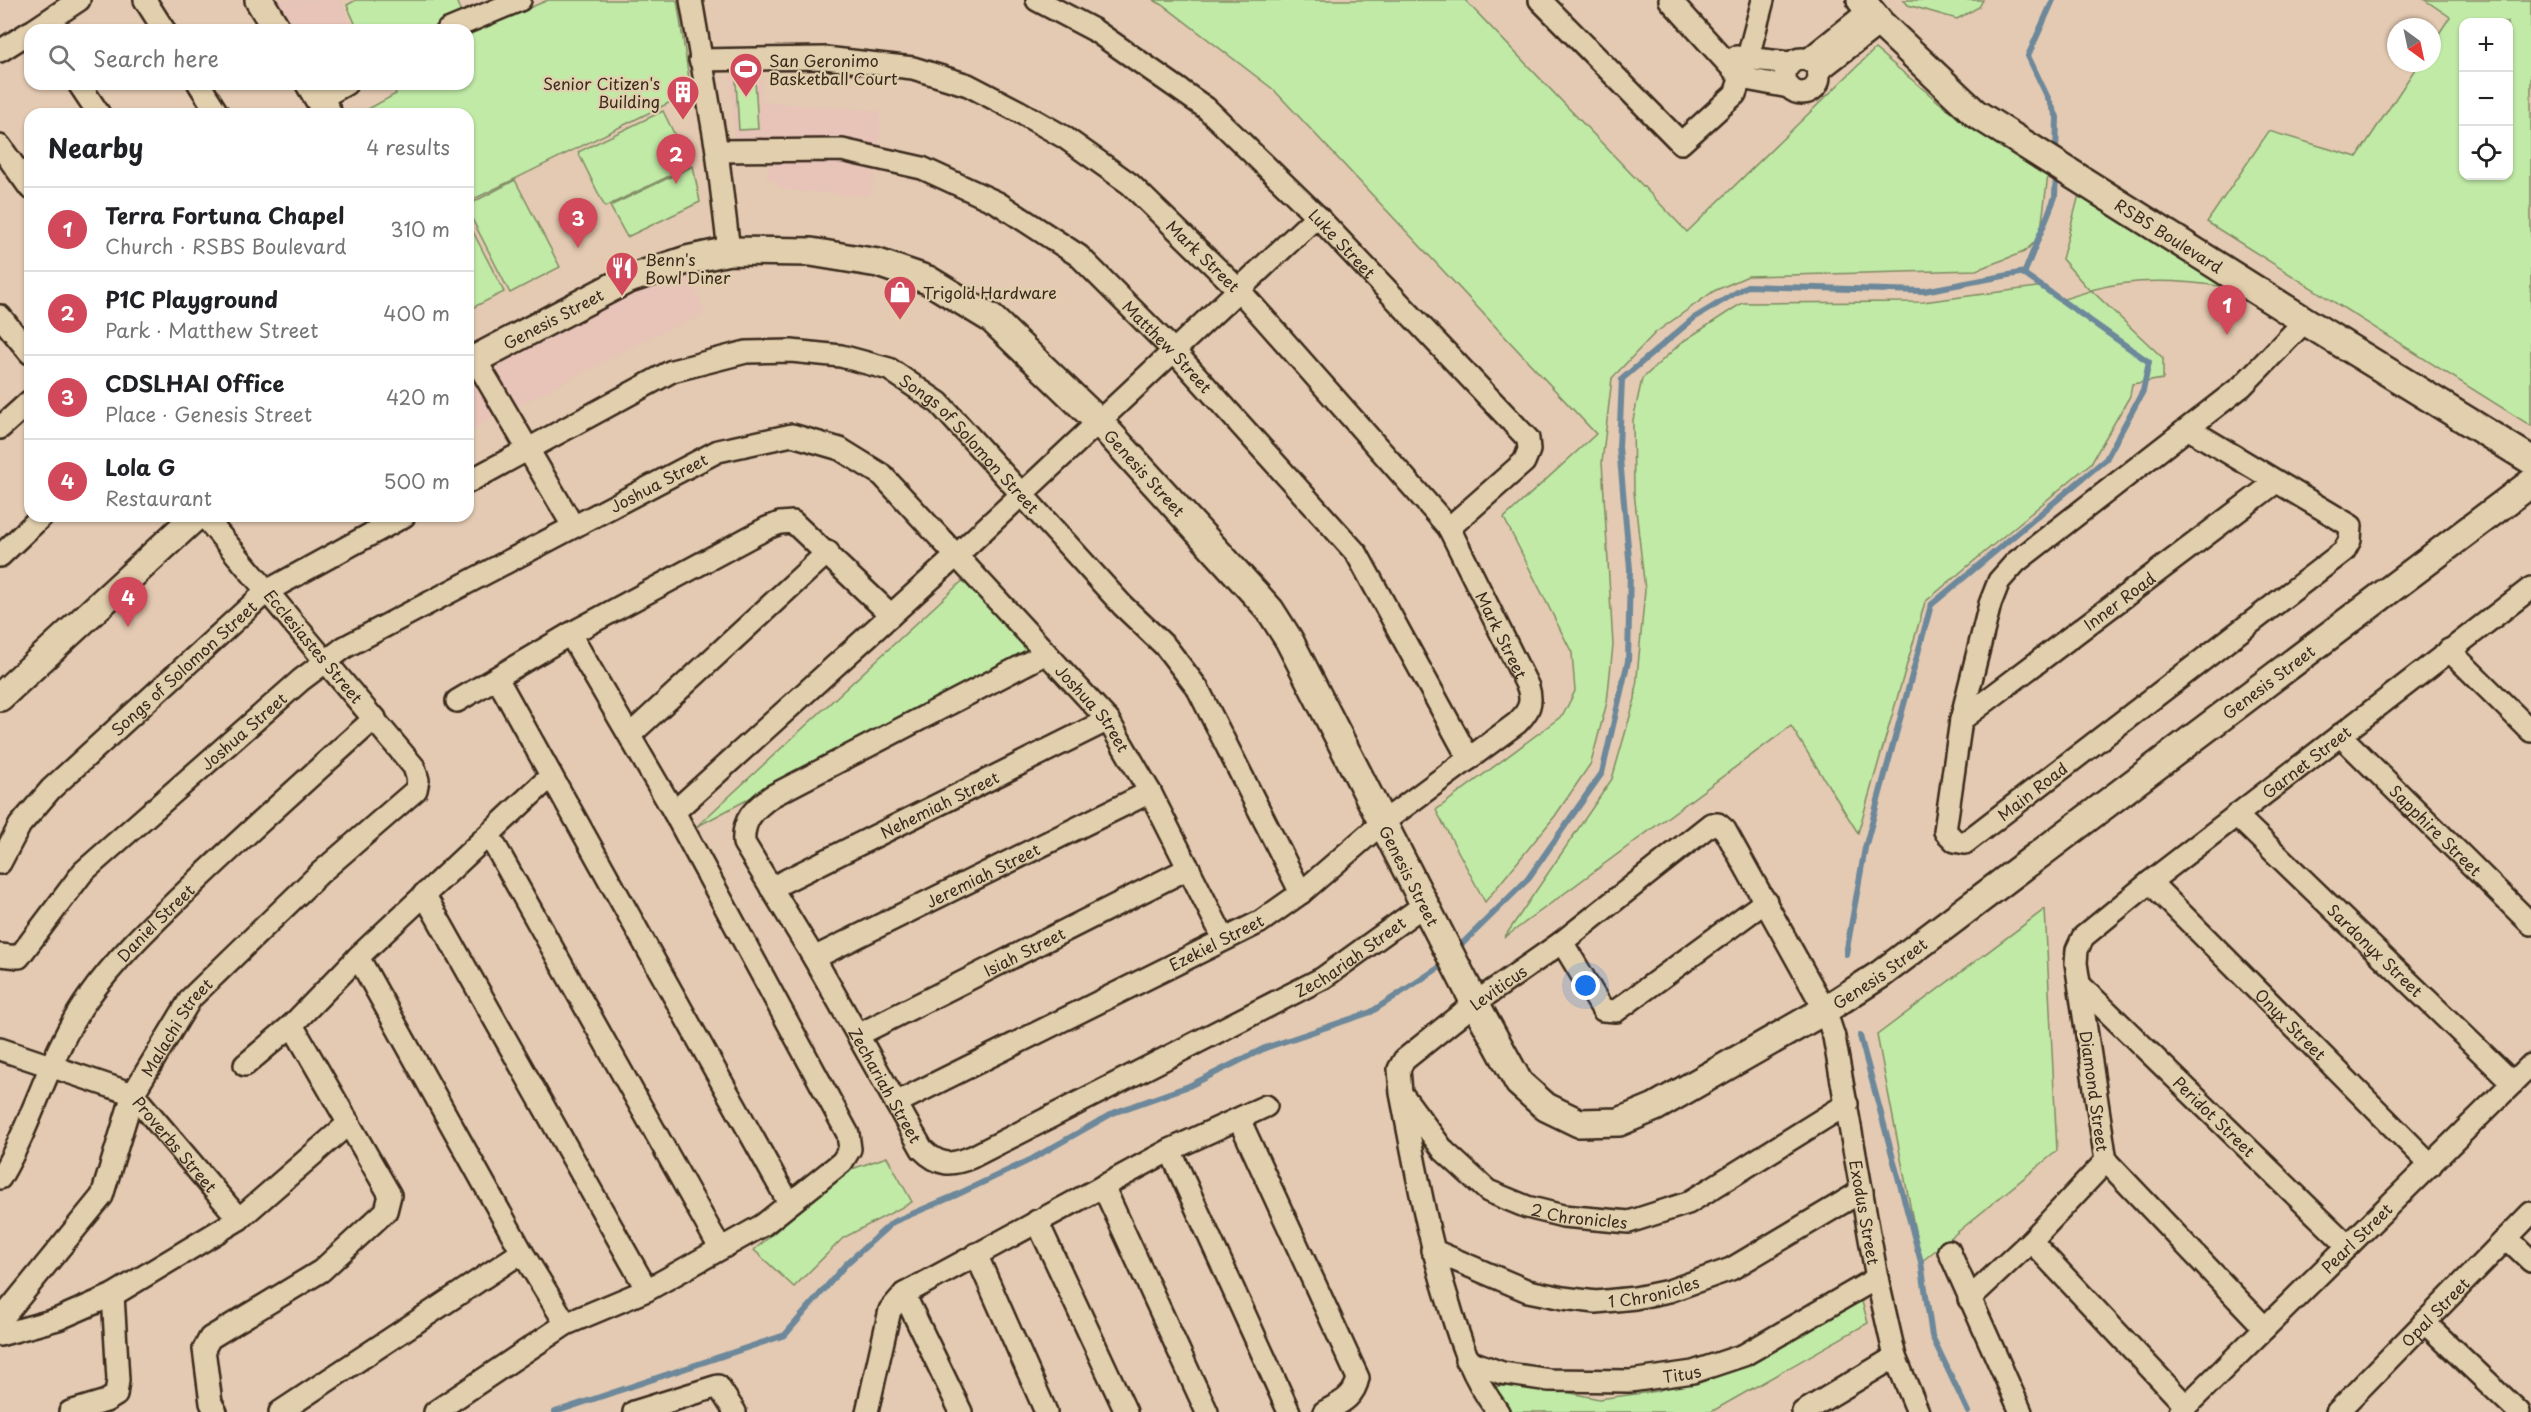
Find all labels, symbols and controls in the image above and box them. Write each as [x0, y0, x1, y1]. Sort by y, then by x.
north arrow [2387, 18, 2441, 72]
map controls [2459, 18, 2513, 180]
button: + [2459, 18, 2513, 72]
search box [24, 24, 474, 90]
icon: search [45, 41, 78, 74]
text: Search here [93, 41, 219, 74]
place label: San Geronimo Basketball Court [769, 48, 898, 90]
sports icon: San Geronimo Basketball Court [728, 51, 764, 98]
place label: Senior Citizen's Building [543, 71, 660, 113]
button: − [2459, 72, 2513, 126]
building icon: Senior Citizen's Building [665, 74, 701, 121]
button: locate [2459, 126, 2513, 180]
text: Nearby [48, 128, 143, 167]
text: 4 results [366, 132, 450, 162]
pin: 2 [656, 134, 696, 184]
street label: RSBS Boulevard [2110, 192, 2228, 278]
text: Terra Fortuna Chapel [105, 198, 344, 231]
pin: 3 [558, 198, 598, 248]
street label: Luke Street [1304, 203, 1382, 284]
text: 1 [63, 214, 72, 244]
text: 310 m [390, 214, 450, 244]
street label: Mark Street [1161, 214, 1246, 297]
text: Church · RSBS Boulevard [105, 231, 347, 261]
place label: Benn's Bowl Diner [645, 247, 731, 289]
restaurant icon: Benn's Bowl Diner [604, 250, 640, 297]
shop icon: Trigold Hardware [882, 274, 918, 321]
place label: Trigold Hardware [923, 280, 1057, 304]
text: P1C Playground [105, 282, 278, 315]
street label: Genesis Street [499, 282, 608, 355]
pin: 1 [2208, 286, 2246, 335]
street label: Matthew Street [1117, 294, 1218, 398]
text: 2 [60, 298, 75, 328]
text: 400 m [383, 298, 450, 328]
text: Park · Matthew Street [105, 315, 318, 345]
text: CDSLHAI Office [105, 366, 284, 399]
street label: Songs of Solomon Street [895, 368, 1046, 519]
text: 3 [61, 382, 74, 412]
text: 420 m [386, 382, 450, 412]
text: Place · Genesis Street [105, 399, 312, 429]
street label: Genesis Street [1099, 424, 1191, 522]
street label: Joshua Street [605, 447, 711, 518]
text: Lola G [105, 450, 176, 483]
text: 4 [61, 466, 74, 496]
text: 500 m [383, 466, 450, 496]
text: Restaurant [105, 483, 212, 513]
street label: Inner Road [2078, 566, 2160, 636]
pin: 4 [108, 578, 148, 627]
street label: Ecclesiastes Street [259, 584, 369, 709]
street label: Mark Street [1470, 587, 1534, 682]
street label: Songs of Solomon Street [105, 594, 262, 741]
street label: Genesis Street [2217, 638, 2320, 724]
street label: Joshua Street [1050, 659, 1136, 756]
street label: Joshua Street [195, 686, 291, 775]
street label: Garnet Street [2256, 719, 2356, 804]
street label: Main Road [1992, 756, 2072, 826]
street label: Nehemiah Street [876, 764, 1003, 844]
street label: Sapphire Street [2384, 779, 2488, 881]
street label: Genesis Street [1374, 821, 1446, 930]
street label: Jeremiah Street [922, 836, 1044, 913]
street label: Daniel Street [111, 878, 200, 967]
street label: Sardonyx Street [2322, 898, 2429, 1002]
street label: Ezekiel Street [1164, 908, 1268, 976]
street label: Zechariah Street [1290, 910, 1411, 1003]
street label: Isiah Street [979, 921, 1069, 982]
street label: Genesis Street [1827, 931, 1932, 1014]
street label: Leviticus [1464, 959, 1531, 1015]
your location [1571, 971, 1600, 1000]
street label: Malachi Street [135, 972, 218, 1081]
street label: Onyx Street [2250, 983, 2332, 1066]
street label: Zechariah Street [843, 1023, 928, 1147]
street label: Diamond Street [2075, 1029, 2115, 1153]
street label: Peridot Street [2168, 1071, 2261, 1162]
street label: Proverbs Street [128, 1091, 223, 1198]
street label: Exodus Street [1844, 1158, 1886, 1267]
street label: 2 Chronicles [1528, 1196, 1629, 1234]
street label: Pearl Street [2315, 1197, 2398, 1278]
street label: 1 Chronicles [1607, 1269, 1702, 1313]
street label: Opal Street [2395, 1271, 2475, 1352]
street label: Titus [1661, 1358, 1704, 1388]

